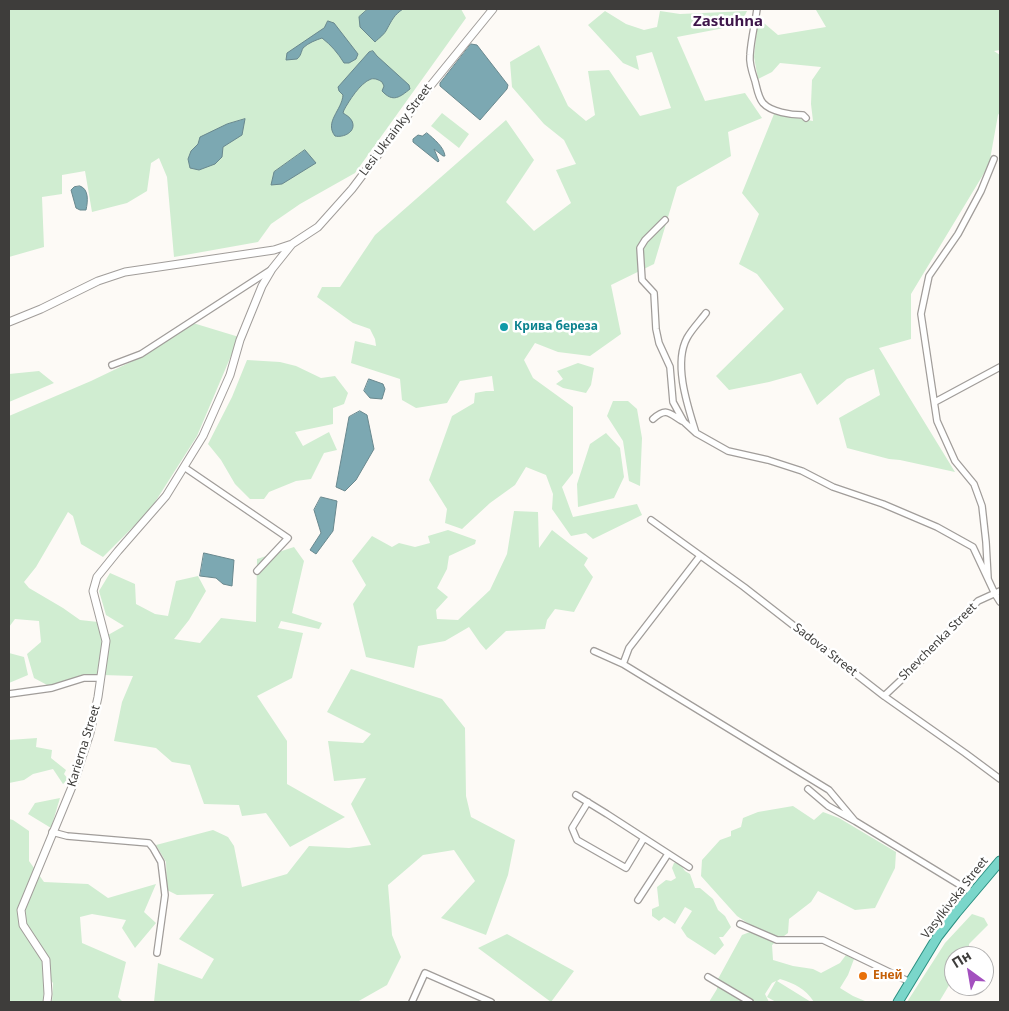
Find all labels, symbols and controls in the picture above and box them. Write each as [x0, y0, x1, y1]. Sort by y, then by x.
district label: Zastuhna [693, 13, 763, 31]
street label: Lesi Ukrainky Street [357, 81, 435, 179]
place label: Крива береза [514, 320, 598, 334]
marker: Крива береза [498, 321, 510, 333]
street label: Shevchenka Street [896, 600, 980, 684]
street label: Sadova Street [790, 621, 860, 679]
street label: Karierna Street [65, 703, 103, 789]
street label: Vasylkivska Street [919, 854, 991, 942]
text: Пн [948, 945, 975, 972]
north arrow [944, 946, 994, 996]
place label: Еней [873, 969, 903, 983]
marker: Еней [857, 970, 869, 982]

